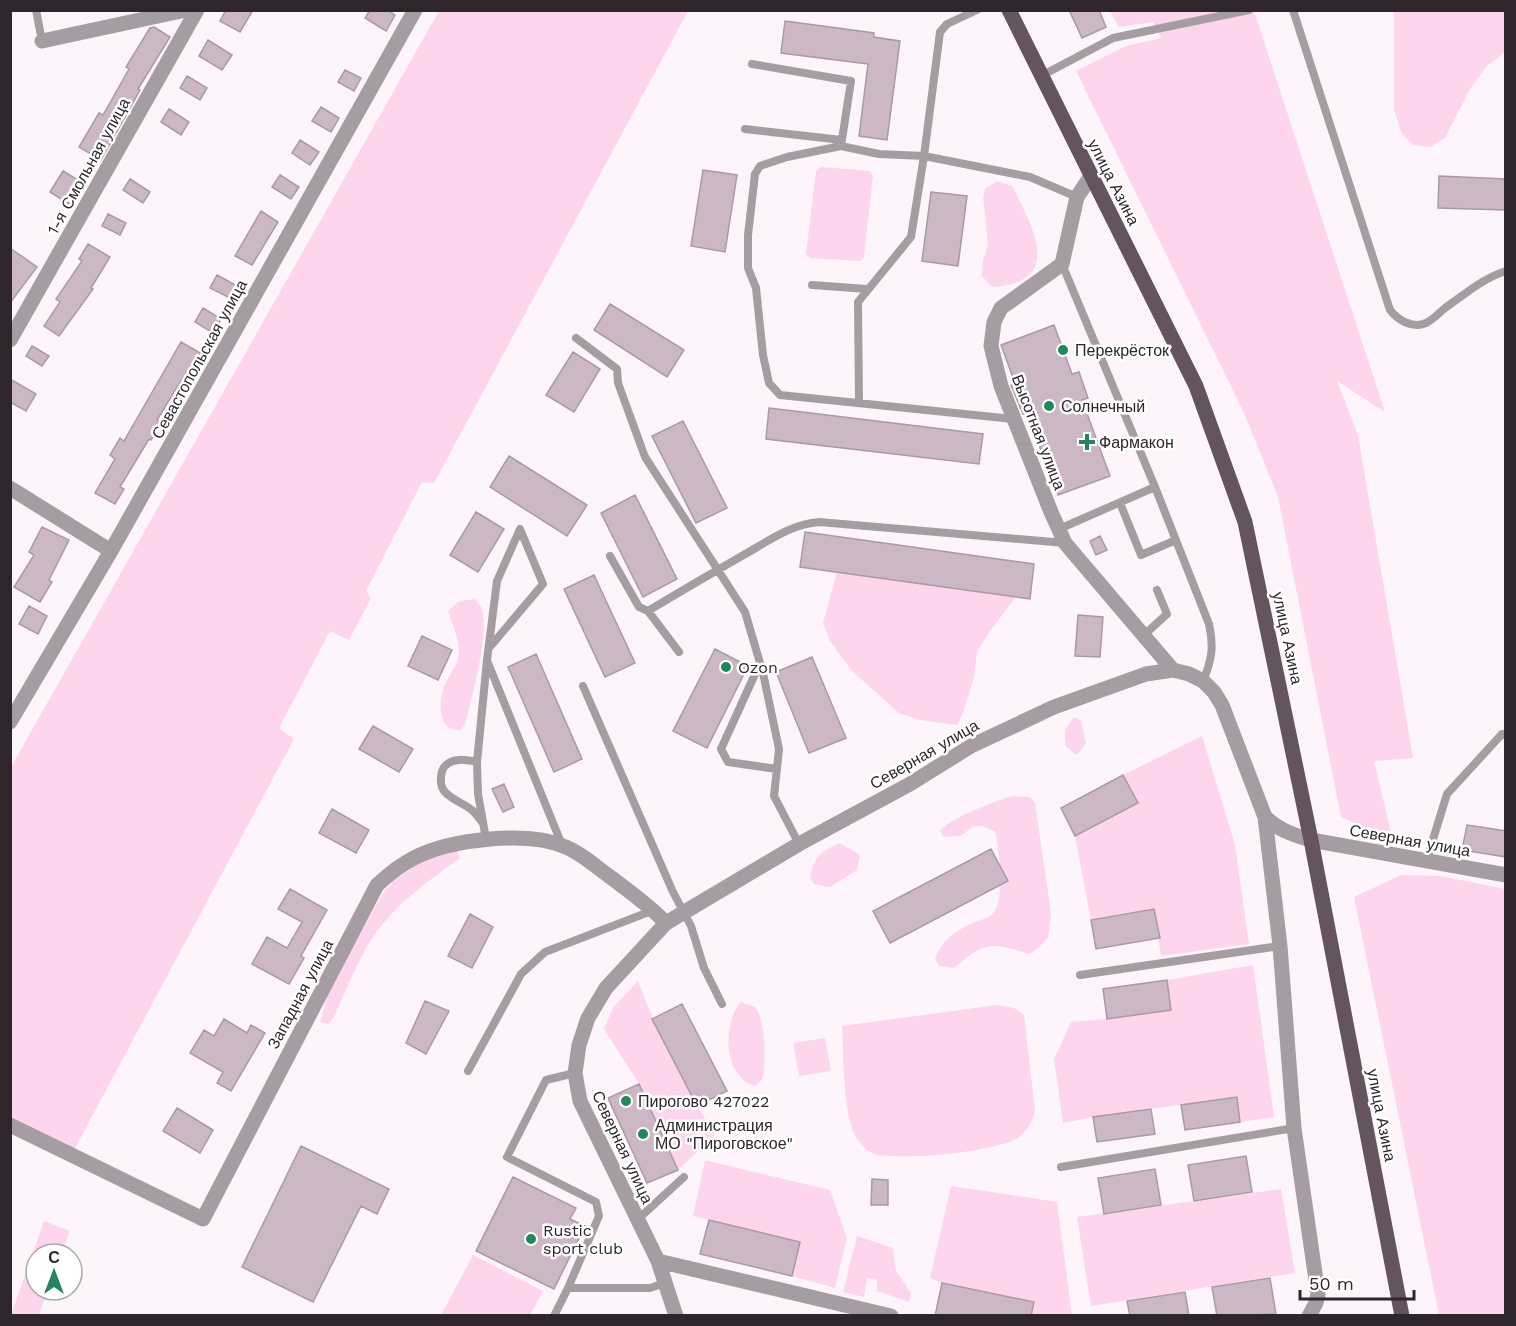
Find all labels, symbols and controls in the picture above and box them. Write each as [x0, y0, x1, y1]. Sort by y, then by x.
street label: 1-я Смольная улица [43, 95, 134, 238]
street label: улица Азина [1084, 136, 1143, 229]
street label: Севастопольская улица [148, 276, 251, 442]
place label: Перекрёсток [1075, 341, 1170, 360]
marker: Перекрёсток [1056, 343, 1070, 357]
street label: Высотная улица [1008, 372, 1069, 493]
place label: Солнечный [1061, 397, 1145, 416]
marker: Солнечный [1042, 399, 1056, 413]
place label: Фармакон [1099, 433, 1174, 452]
marker: Фармакон [1080, 435, 1094, 449]
street label: улица Азина [1268, 590, 1307, 686]
place label: Ozon [738, 658, 778, 677]
marker: Ozon [719, 660, 733, 674]
street label: Северная улица [866, 716, 982, 793]
street label: Северная улица [1348, 821, 1472, 860]
street label: Западная улица [264, 936, 337, 1052]
street label: улица Азина [1363, 1067, 1400, 1163]
street label: Северная улица [588, 1088, 657, 1207]
place label: Пирогово 427022 [638, 1092, 769, 1111]
marker: Пирогово 427022 [619, 1094, 633, 1108]
place label: Администрация МО "Пироговское" [655, 1116, 793, 1153]
marker: Администрация МО "Пироговское" [636, 1127, 650, 1141]
place label: Rustic sport club [543, 1221, 623, 1258]
marker: Rustic sport club [524, 1232, 538, 1246]
north arrow [24, 1242, 84, 1302]
text: С [48, 1248, 60, 1267]
scale bar [1300, 1263, 1414, 1301]
text: 50 m [1309, 1273, 1354, 1294]

